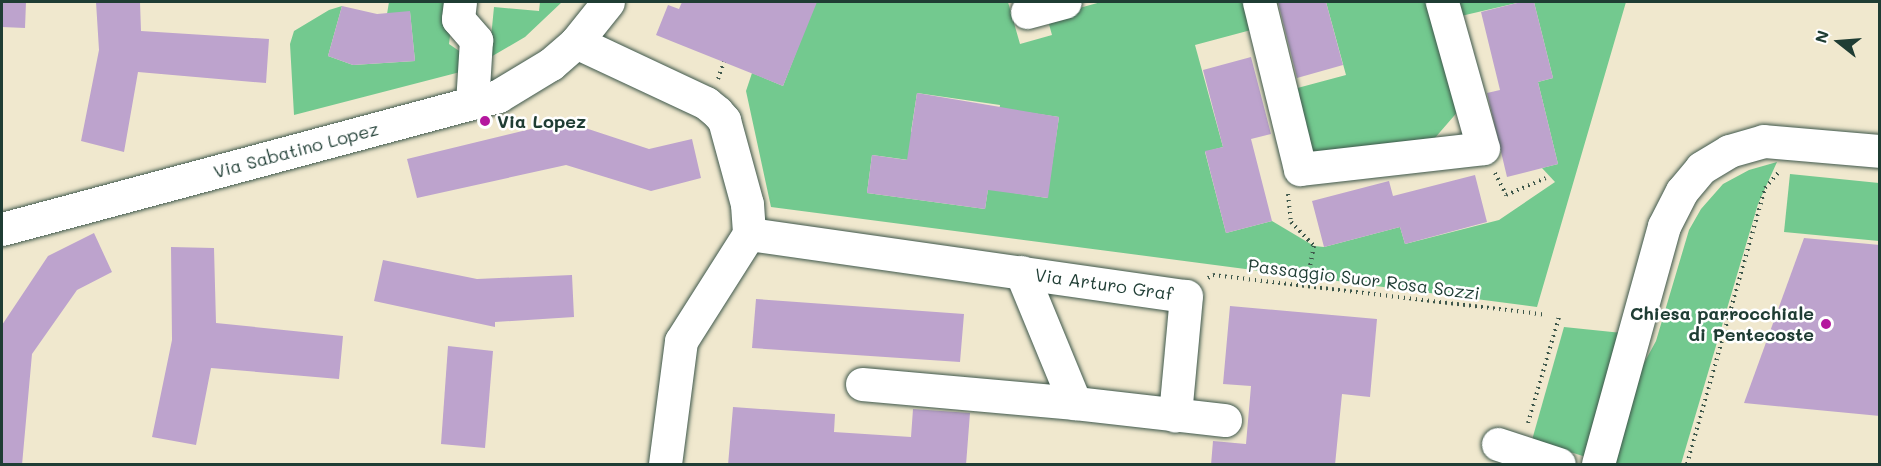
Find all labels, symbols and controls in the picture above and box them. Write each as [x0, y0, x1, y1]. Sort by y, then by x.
north arrow [1809, 12, 1869, 72]
text: N [1809, 28, 1833, 45]
place label: Via Lopez [497, 110, 586, 132]
marker: Via Lopez [478, 114, 492, 128]
street label: Via Sabatino Lopez [211, 118, 381, 182]
street label: Passaggio Suor Rosa Sozzi [1247, 254, 1481, 304]
street label: Via Arturo Graf [1033, 264, 1175, 304]
place label: Chiesa parrocchiale di Pentecoste [1630, 303, 1814, 346]
marker: Chiesa parrocchiale di Pentecoste [1819, 317, 1833, 331]

